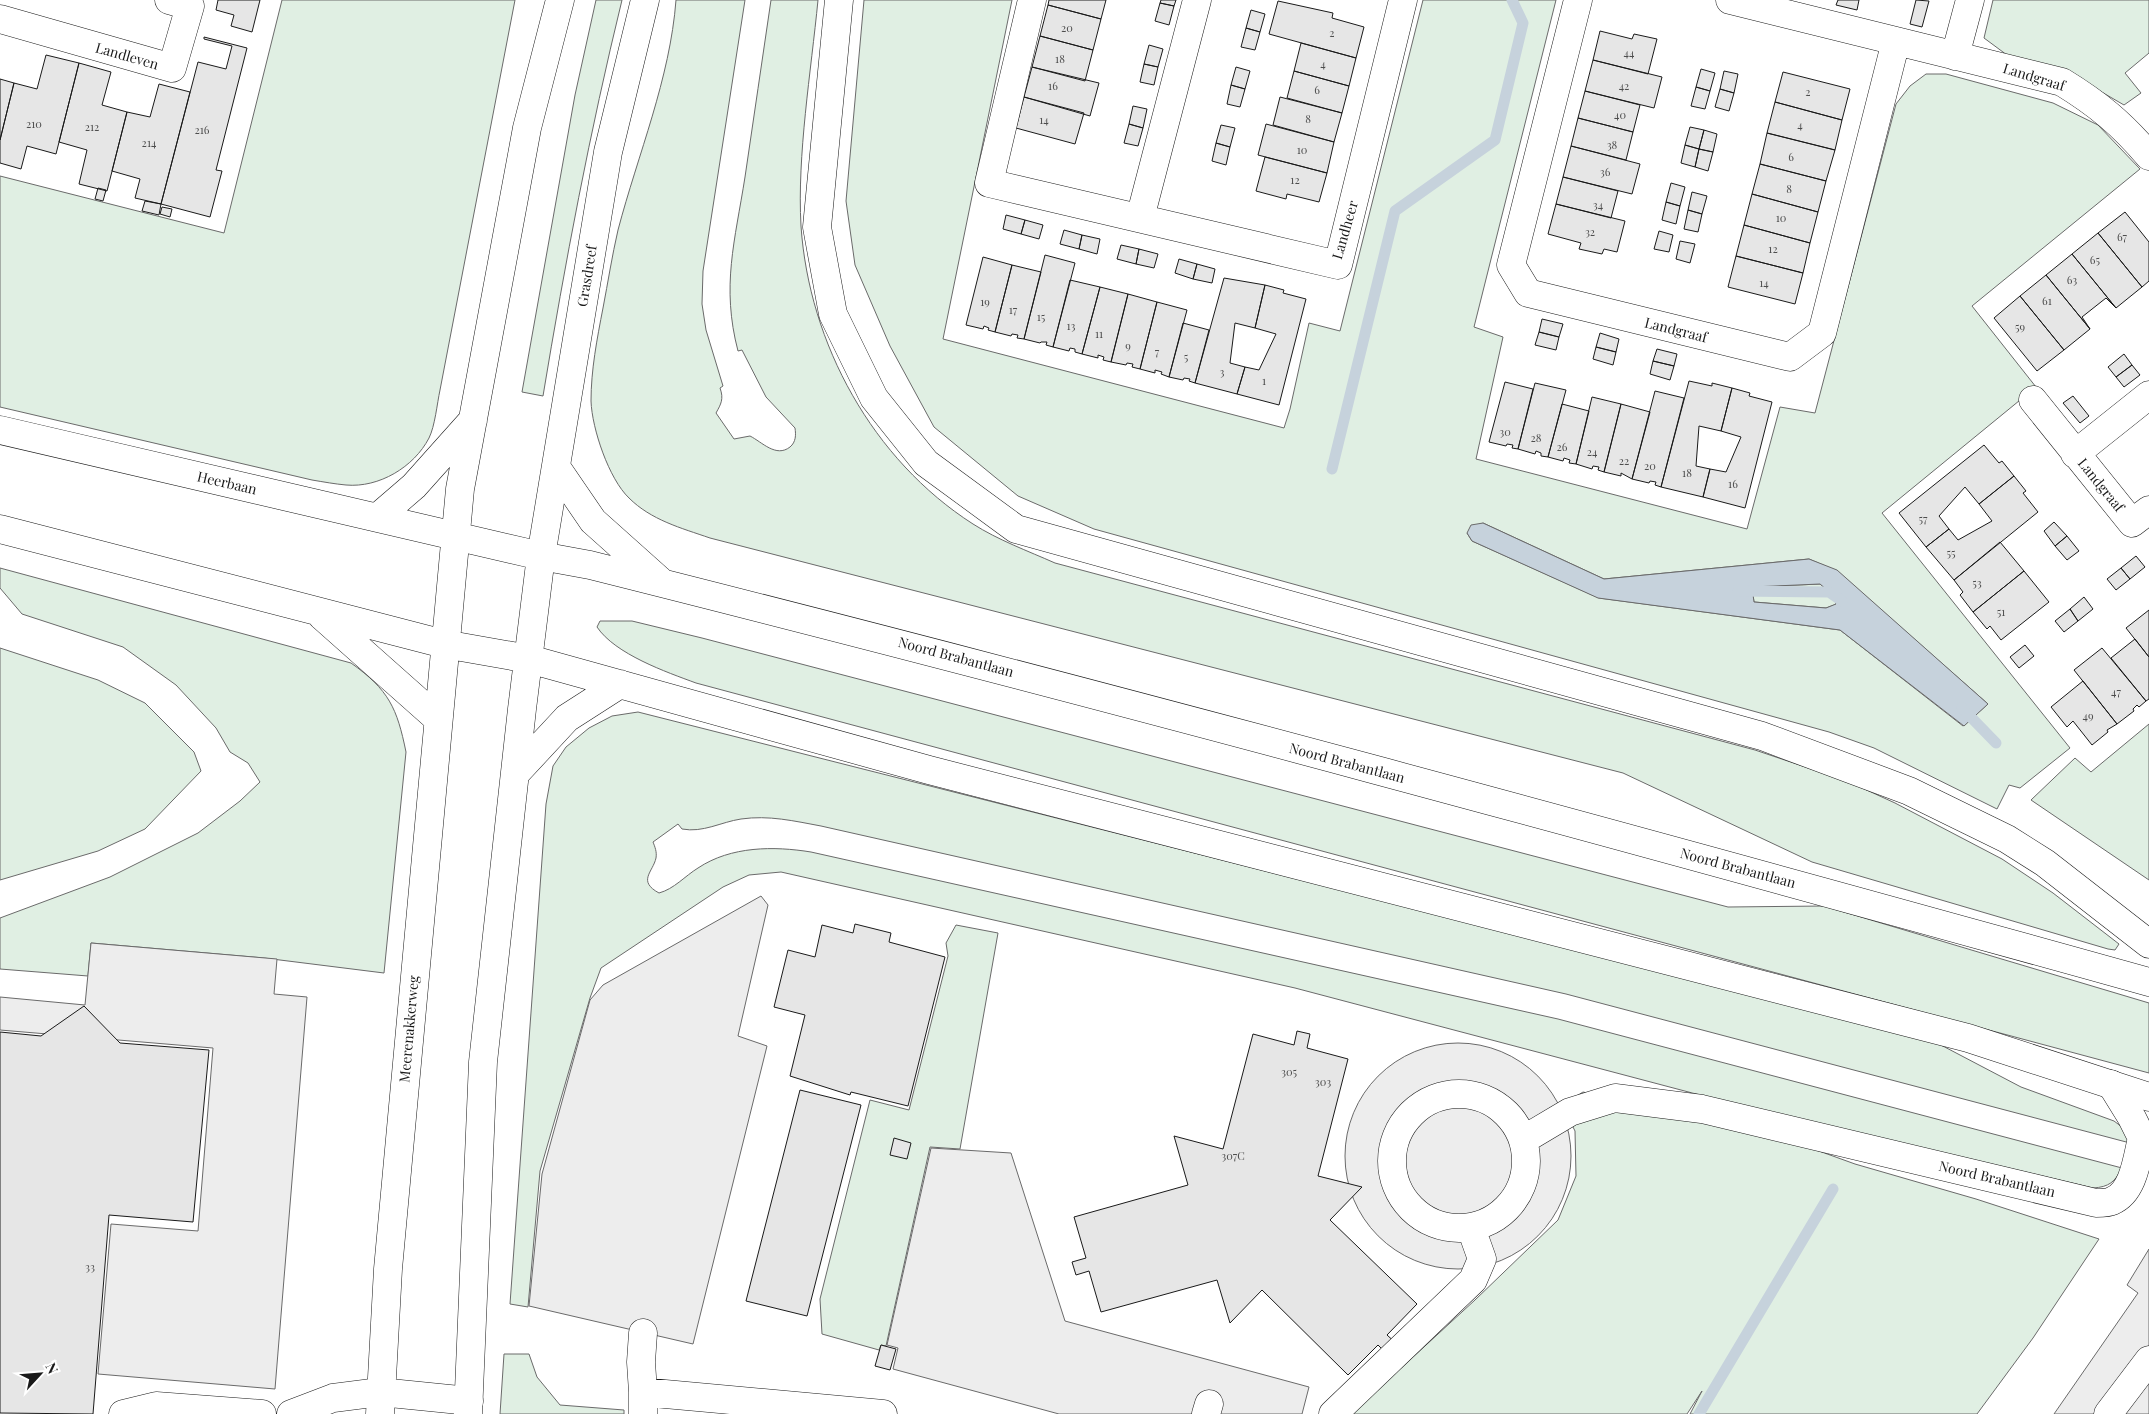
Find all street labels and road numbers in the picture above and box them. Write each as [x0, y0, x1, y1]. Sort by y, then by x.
street label: Landleven [93, 37, 161, 74]
street label: Landgraaf [2001, 58, 2069, 95]
street label: Landheer [1327, 198, 1362, 261]
street label: Grasdreef [572, 242, 601, 308]
street label: Landgraaf [1643, 313, 1711, 347]
street label: Landgraaf [2074, 454, 2130, 517]
street label: Heerbaan [195, 466, 259, 499]
street label: Noord Brabantlaan [896, 632, 1017, 681]
street label: Noord Brabantlaan [1287, 738, 1408, 787]
street label: Noord Brabantlaan [1678, 843, 1799, 892]
street label: Meerenakkerweg [394, 974, 423, 1083]
street label: Noord Brabantlaan [1937, 1156, 2058, 1201]

